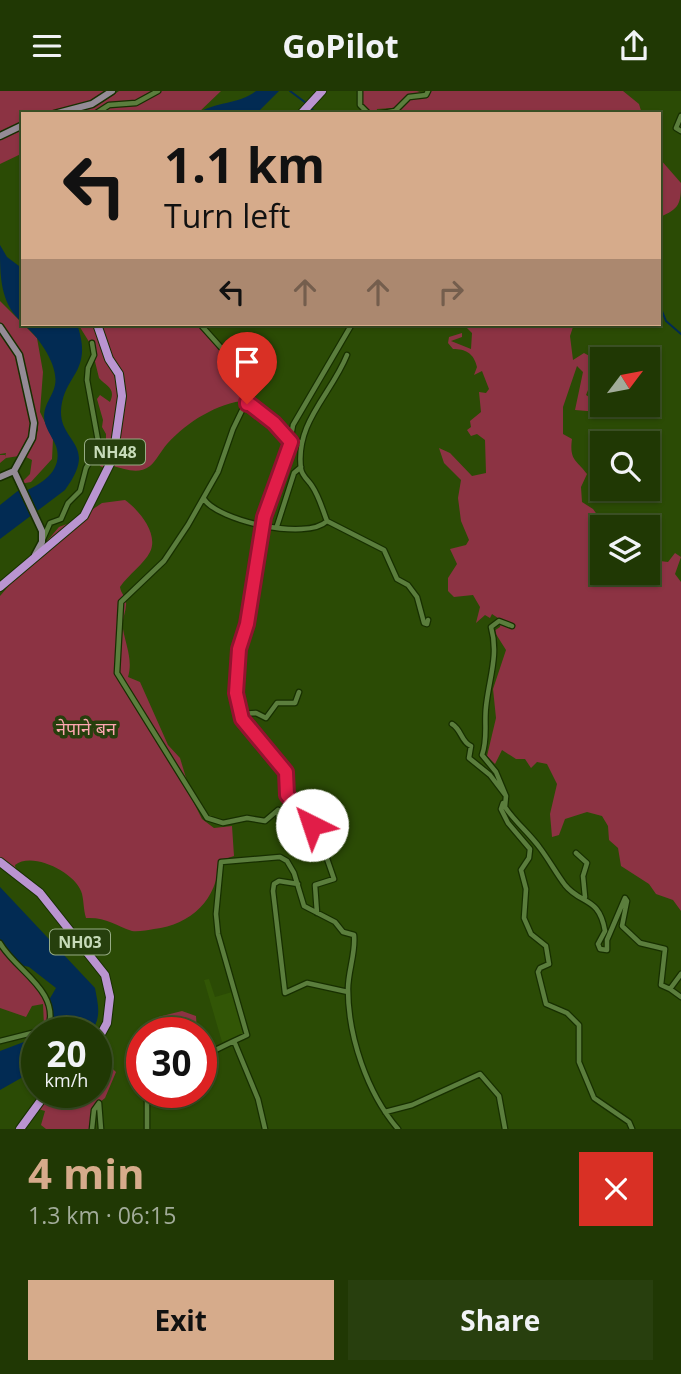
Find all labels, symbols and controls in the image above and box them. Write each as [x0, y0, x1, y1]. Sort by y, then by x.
text: GoPilot [282, 24, 399, 67]
icon: menu [28, 27, 66, 65]
icon: share [615, 27, 653, 65]
text: 1.1 km [164, 131, 325, 197]
icon: left [49, 140, 140, 231]
text: Turn left [164, 194, 290, 237]
icon: left [213, 273, 251, 311]
icon: ahead [286, 273, 324, 311]
icon: ahead [359, 273, 397, 311]
icon: right [432, 273, 470, 311]
pin [217, 332, 277, 404]
icon: arrive [228, 343, 266, 381]
north arrow [590, 347, 660, 417]
map controls [590, 347, 660, 585]
button: search [590, 431, 660, 501]
road number: NH48 [85, 439, 145, 465]
button: layers [590, 515, 660, 585]
park label: नेपाने बन [56, 716, 117, 740]
position arrow [275, 788, 349, 862]
road number: NH03 [50, 929, 110, 955]
speed limit sign: 30 [126, 1017, 217, 1108]
text: 20 [46, 1030, 87, 1077]
text: km/h [45, 1068, 88, 1092]
text: 4 min [28, 1144, 145, 1201]
button: close [579, 1152, 653, 1226]
text: 1.3 km · 06:15 [28, 1199, 176, 1231]
button: Exit [28, 1280, 334, 1360]
button: Share [348, 1280, 653, 1360]

